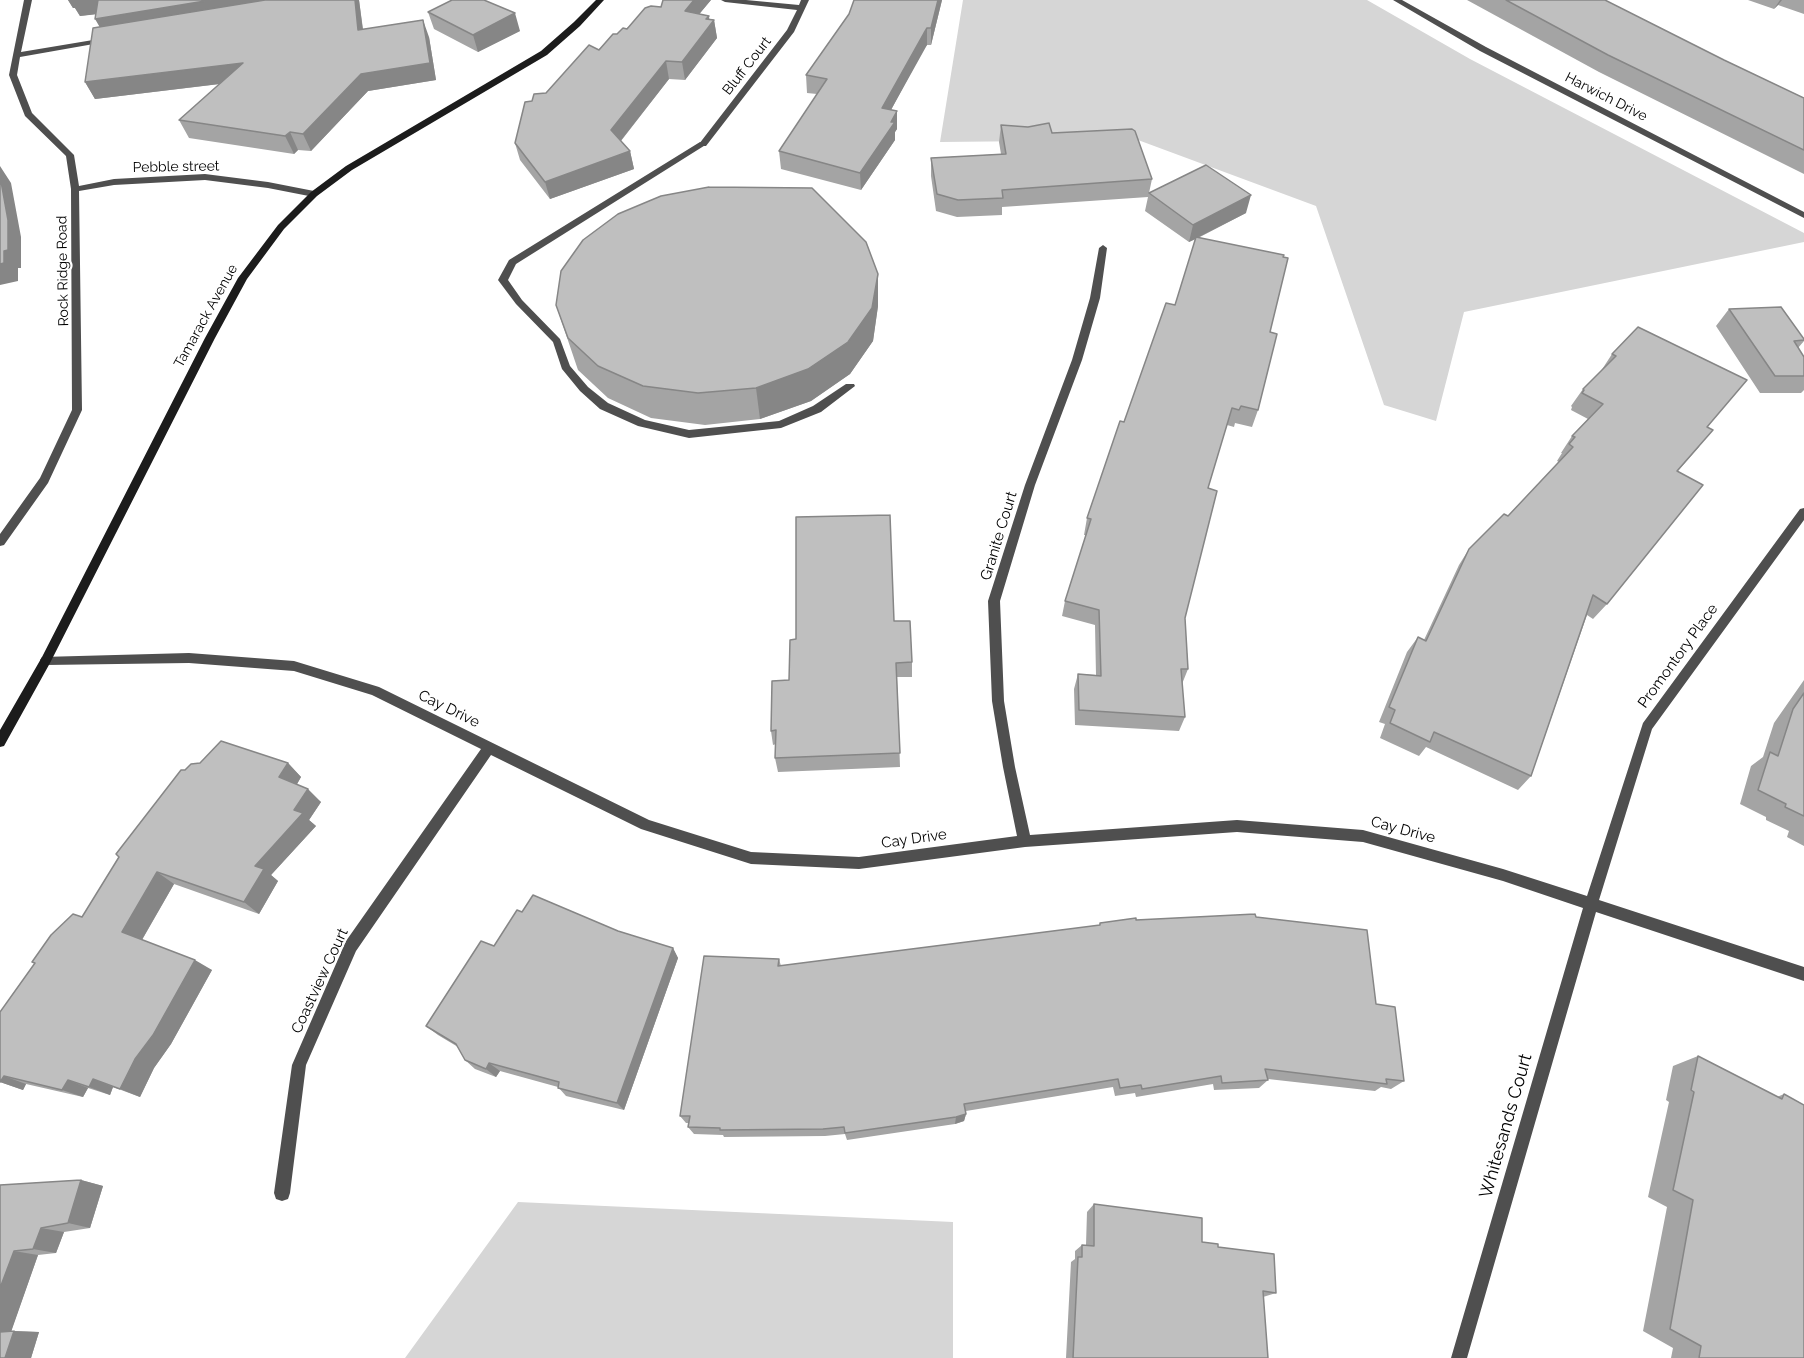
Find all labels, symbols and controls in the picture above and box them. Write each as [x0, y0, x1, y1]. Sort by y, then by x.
street label: Bluff Court [719, 34, 775, 98]
street label: Harwich Drive [1562, 69, 1650, 125]
street label: Pebble street [132, 158, 220, 176]
street label: Rock Ridge Road [54, 215, 72, 327]
street label: Tamarack Avenue [171, 261, 241, 371]
street label: Granite Court [977, 489, 1021, 583]
street label: Promontory Place [1634, 600, 1722, 712]
street label: Cay Drive [415, 686, 483, 732]
street label: Cay Drive [1369, 813, 1437, 847]
street label: Cay Drive [880, 825, 948, 853]
street label: Coastview Court [288, 926, 352, 1036]
street label: Whitesands Court [1475, 1051, 1537, 1201]

